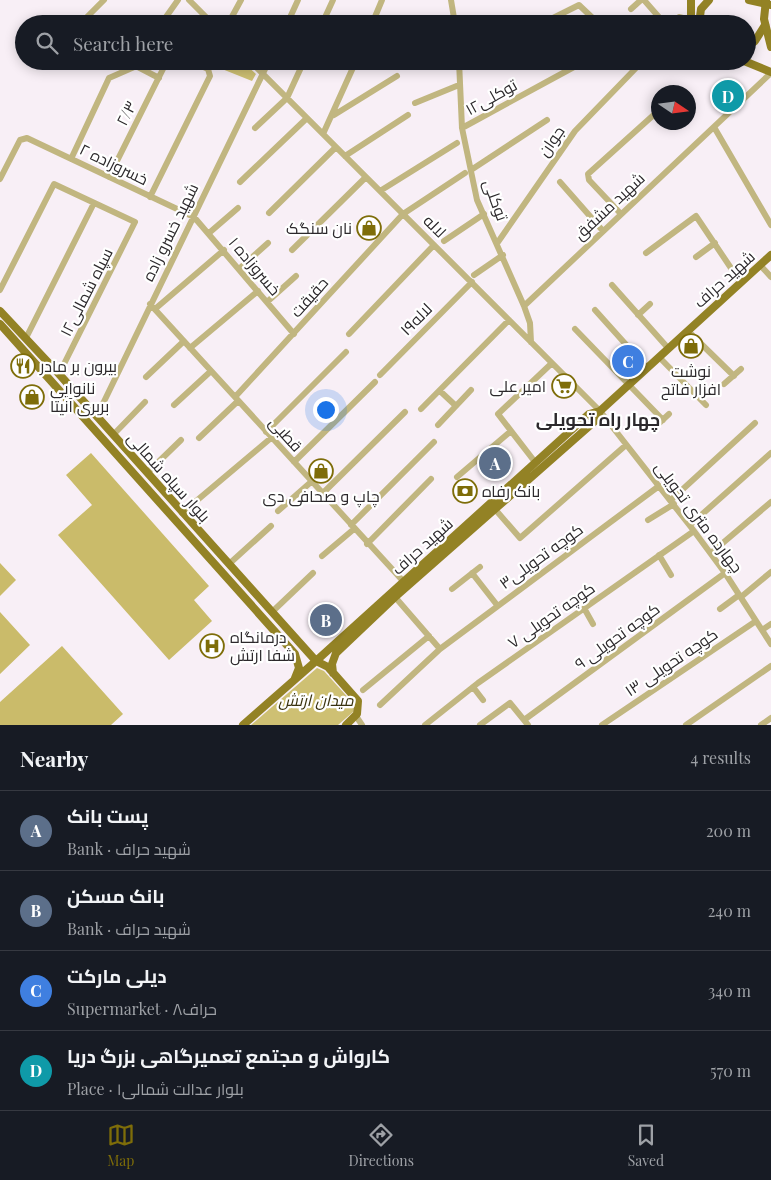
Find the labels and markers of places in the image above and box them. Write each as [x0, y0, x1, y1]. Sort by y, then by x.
pin: D [712, 77, 744, 115]
shop icon: نان سنگک [356, 215, 382, 241]
place label: نان سنگک [286, 217, 352, 239]
shop icon: نوشت افزار فاتح [678, 333, 704, 359]
pin: C [612, 342, 644, 380]
restaurant icon: بیرون بر مادر [10, 353, 36, 379]
place label: بیرون بر مادر [39, 355, 117, 377]
place label: نوشت افزار فاتح [661, 360, 721, 401]
supermarket icon: امیر علی [551, 373, 577, 399]
place label: امیر علی [489, 375, 546, 397]
place label: نانوایی بربری آنیتا [50, 377, 109, 417]
shop icon: نانوایی بربری آنیتا [19, 384, 45, 410]
pin: A [479, 444, 511, 482]
shop icon: چاپ و صحافی دی [308, 458, 334, 484]
bank icon: بانک رفاه [452, 478, 478, 504]
place label: بانک رفاه [482, 480, 540, 501]
place label: چاپ و صحافی دی [262, 485, 380, 508]
pin: B [310, 601, 342, 639]
place label: درمانگاه شفا ارتش [230, 626, 295, 666]
hospital icon: درمانگاه شفا ارتش [199, 633, 225, 659]

